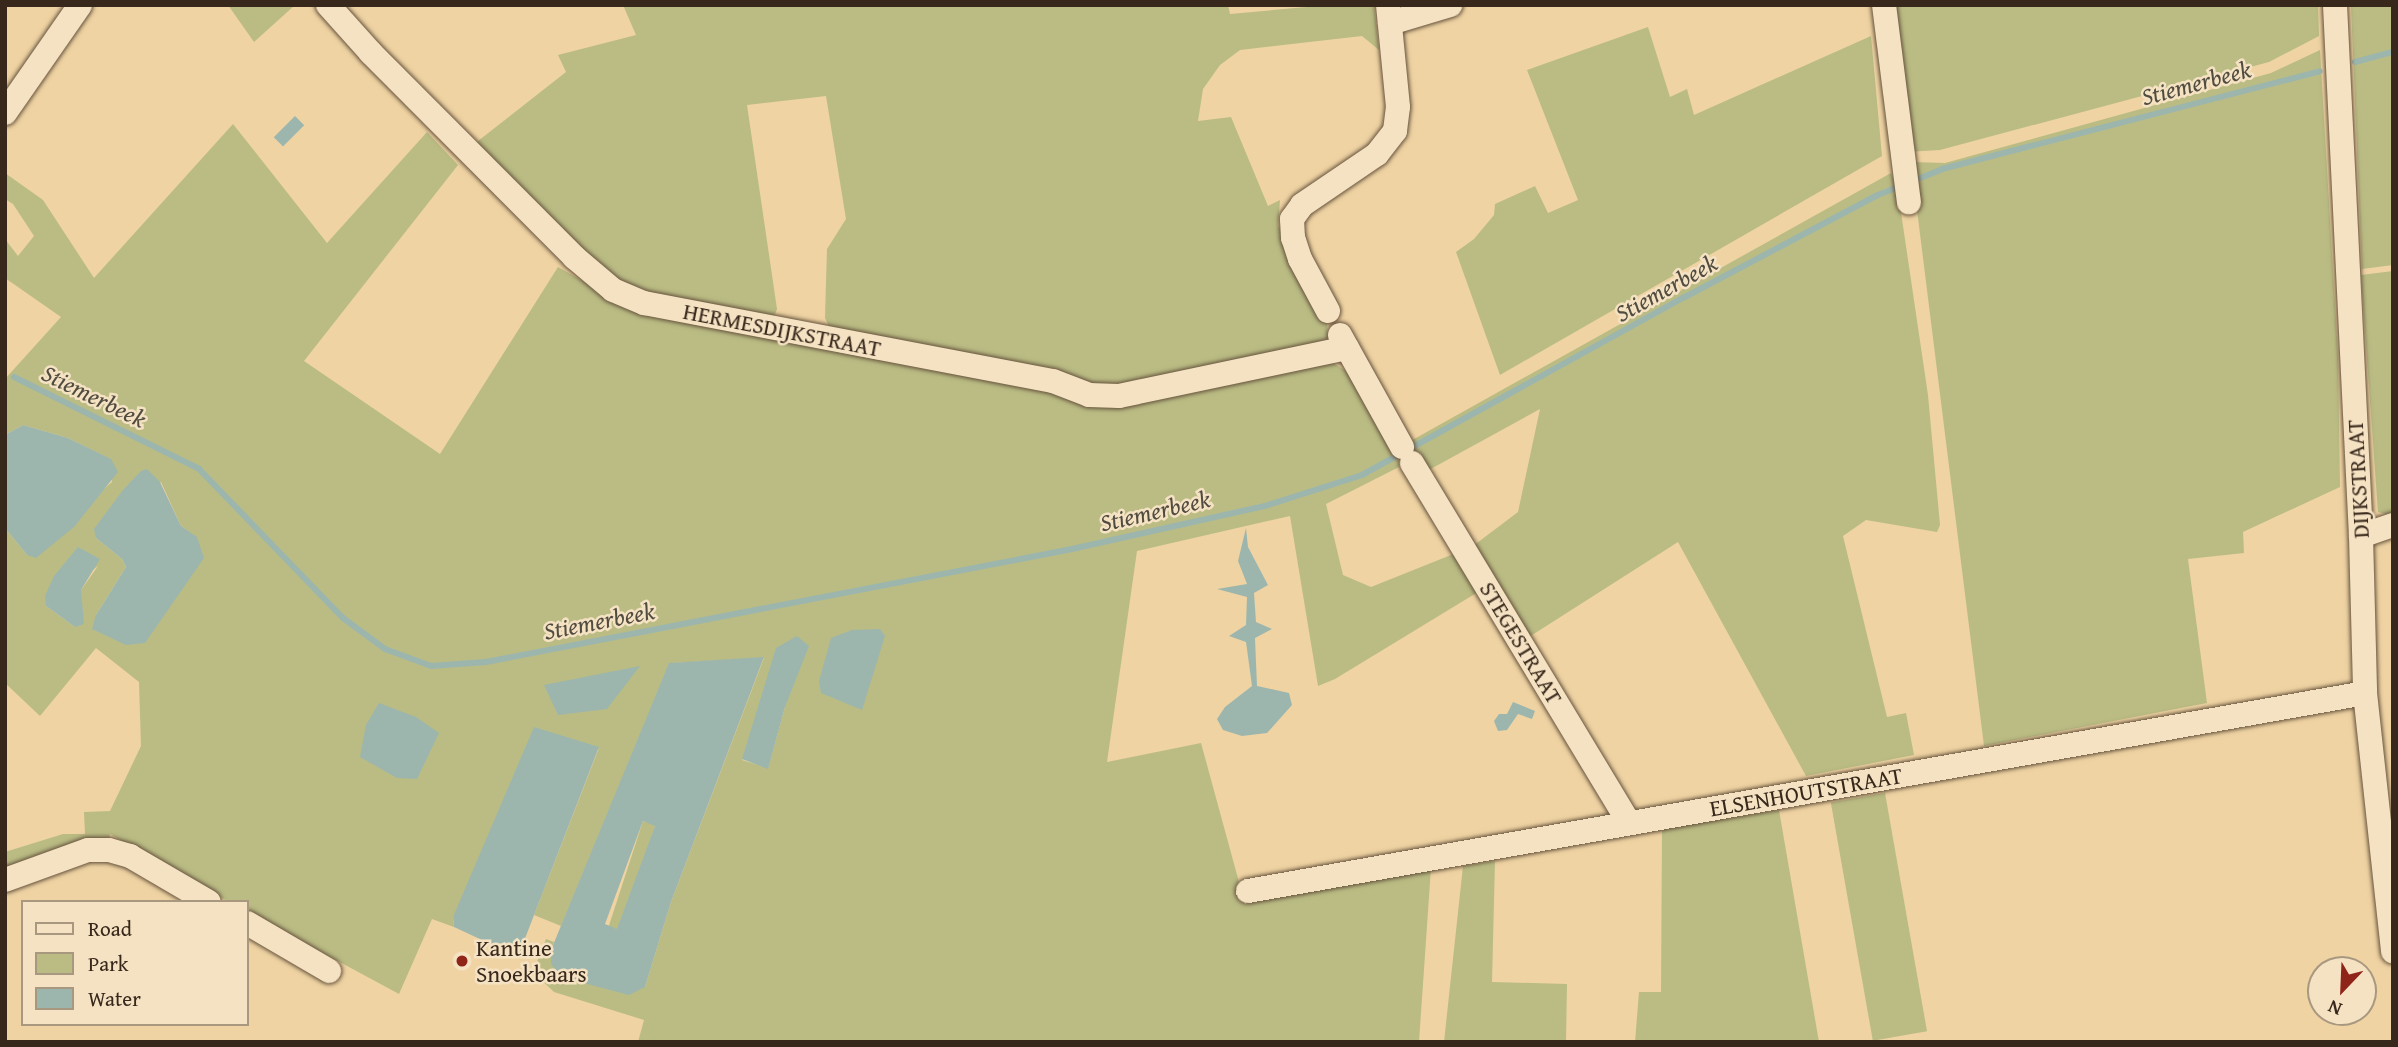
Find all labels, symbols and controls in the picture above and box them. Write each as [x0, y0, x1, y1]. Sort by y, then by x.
water label: Stiemerbeek [2138, 55, 2254, 111]
water label: Stiemerbeek [1610, 248, 1722, 328]
street label: HERMESDIJKSTRAAT [681, 297, 883, 363]
water label: Stiemerbeek [37, 358, 151, 434]
street label: DIJKSTRAAT [2341, 419, 2375, 539]
water label: Stiemerbeek [1097, 484, 1213, 538]
street label: STEGESTRAAT [1474, 577, 1568, 709]
water label: Stiemerbeek [541, 596, 657, 646]
street label: ELSENHOUTSTRAAT [1708, 761, 1904, 823]
legend [21, 900, 248, 1026]
text: Road [88, 913, 132, 944]
place label: Kantine Snoekbaars [476, 934, 587, 988]
text: Park [88, 948, 129, 979]
marker: Kantine Snoekbaars [454, 953, 470, 969]
north arrow [2307, 956, 2377, 1026]
text: Water [88, 983, 141, 1014]
text: N [2323, 993, 2346, 1024]

